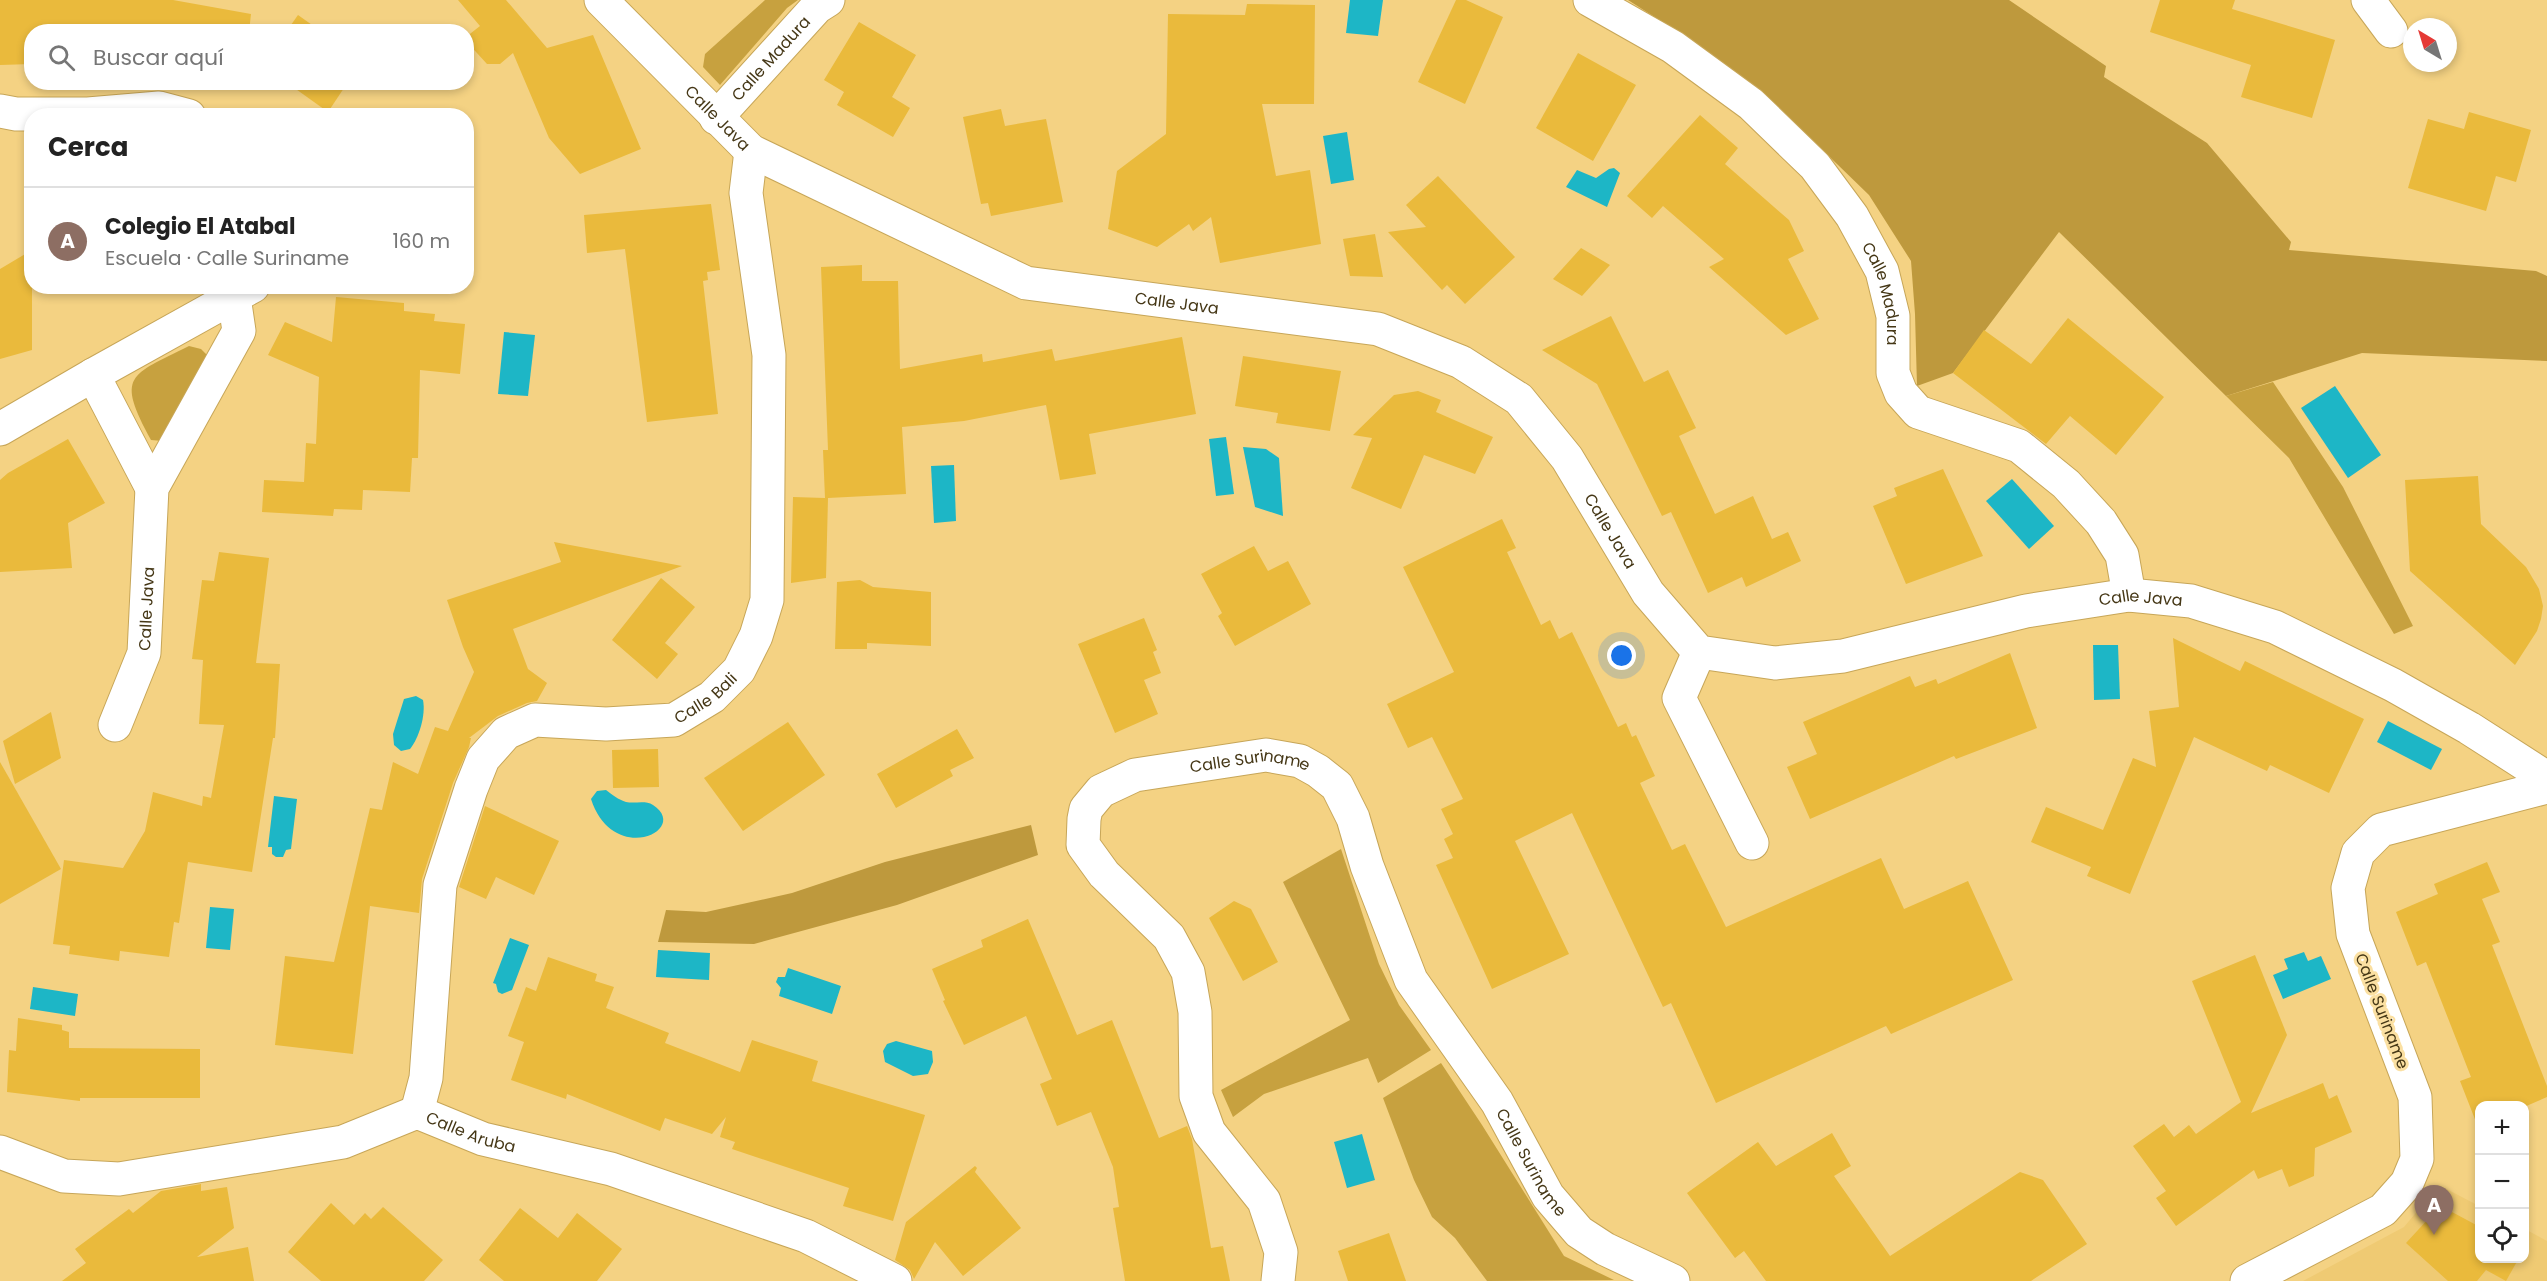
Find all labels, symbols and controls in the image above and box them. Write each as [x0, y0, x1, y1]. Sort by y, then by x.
street label: Calle Madura [726, 11, 815, 106]
north arrow [2403, 18, 2457, 72]
search box [24, 24, 474, 90]
icon: search [45, 41, 78, 74]
text: Buscar aquí [93, 42, 224, 73]
street label: Calle Java [680, 80, 756, 156]
text: Cerca [48, 129, 128, 165]
text: Colegio El Atabal [105, 211, 295, 242]
text: A [60, 227, 75, 255]
text: 160 m [392, 227, 450, 255]
street label: Calle Madura [1857, 238, 1905, 346]
text: Escuela · Calle Suriname [105, 244, 349, 272]
street label: Calle Java [1134, 286, 1220, 320]
street label: Calle Java [1579, 489, 1642, 573]
street label: Calle Java [133, 566, 160, 651]
street label: Calle Java [2097, 584, 2184, 612]
your location [1607, 641, 1636, 670]
street label: Calle Bali [669, 667, 742, 729]
street label: Calle Suriname [1188, 743, 1315, 778]
street label: Calle Suriname [2349, 950, 2415, 1072]
map controls [2475, 1101, 2529, 1263]
button: + [2475, 1101, 2529, 1155]
street label: Calle Suriname [1491, 1104, 1572, 1222]
street label: Calle Aruba [423, 1105, 518, 1158]
button: − [2475, 1155, 2529, 1209]
pin: A [2414, 1186, 2454, 1235]
button: locate [2475, 1209, 2529, 1263]

